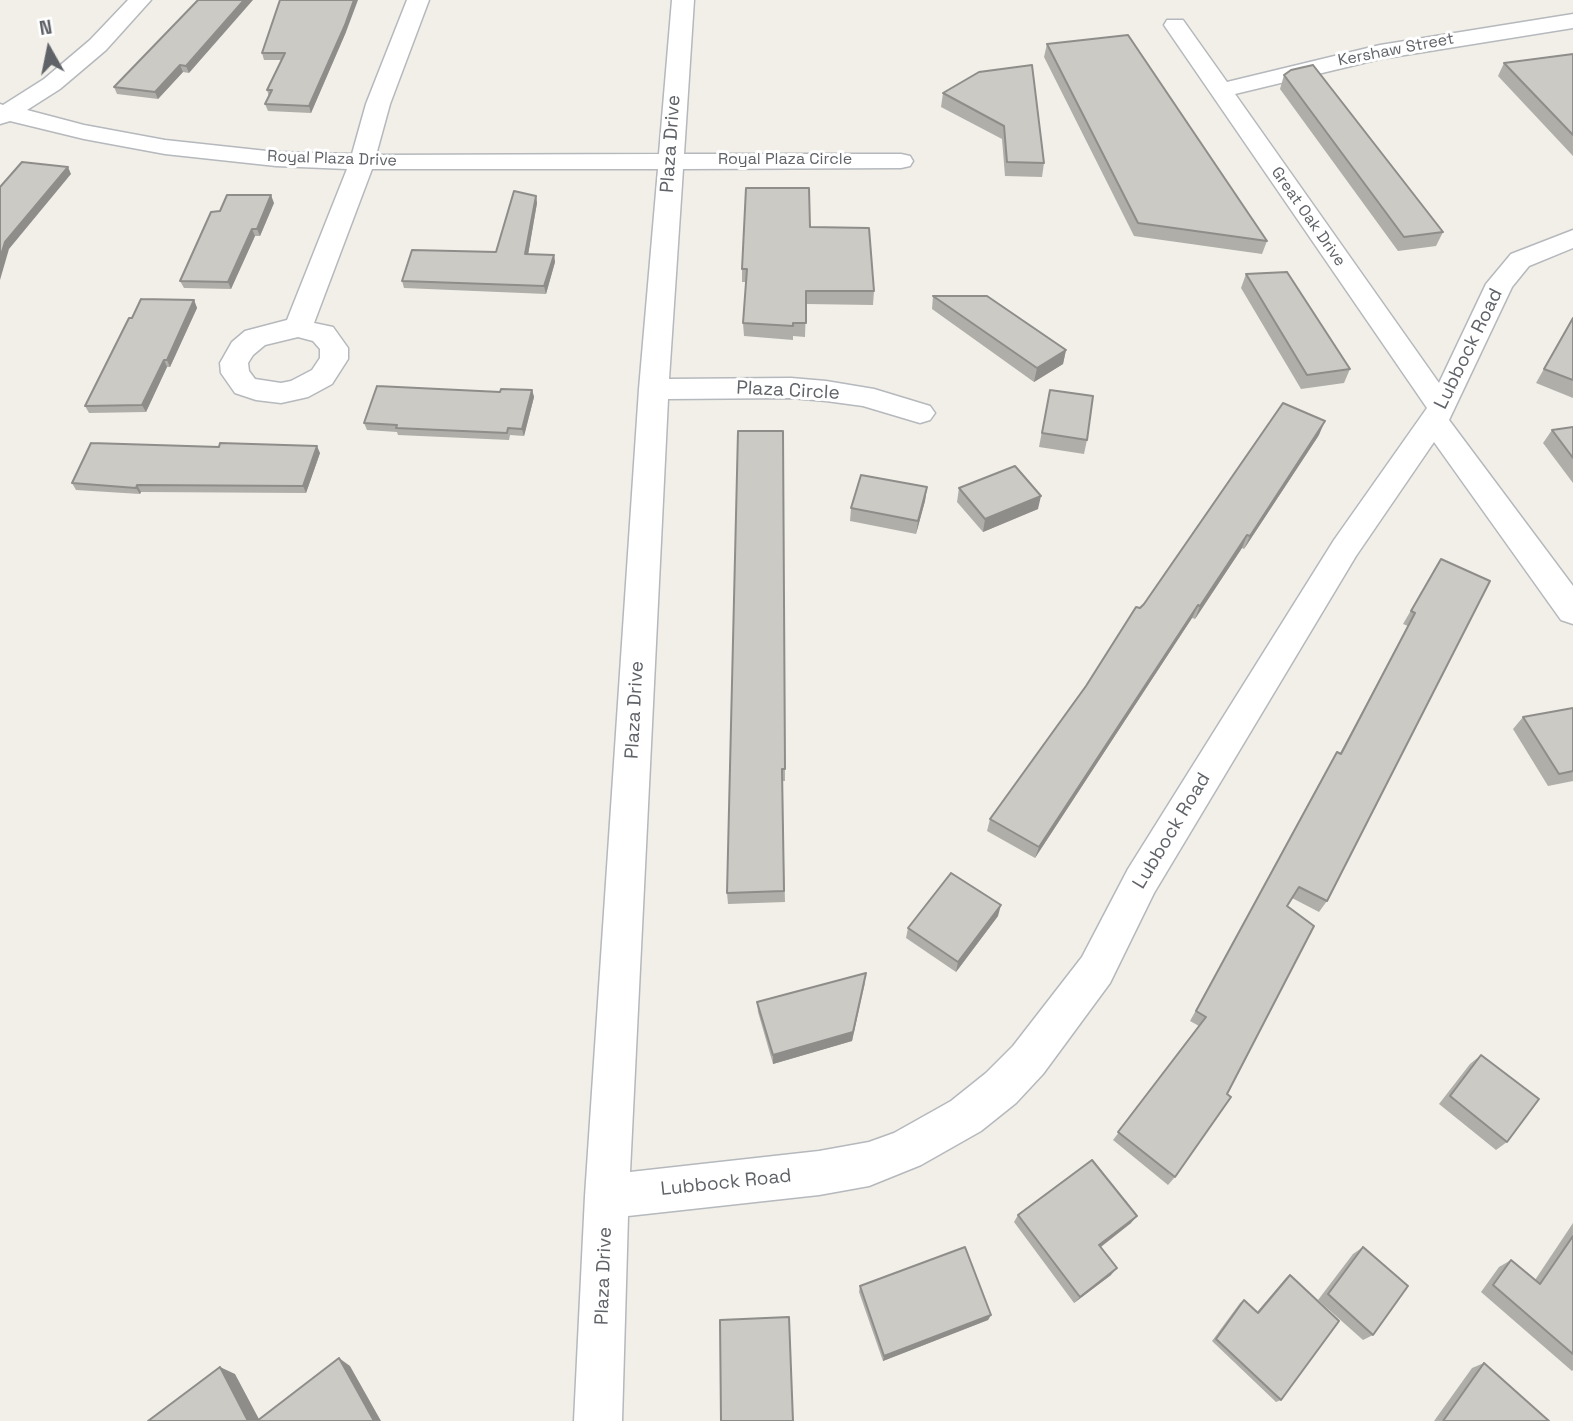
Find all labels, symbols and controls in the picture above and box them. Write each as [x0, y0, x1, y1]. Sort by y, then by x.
north arrow [14, 14, 84, 84]
text: N [37, 14, 54, 41]
street label: Kershaw Street [1336, 29, 1456, 71]
street label: Plaza Drive [656, 94, 686, 194]
street label: Royal Plaza Drive [267, 147, 397, 171]
street label: Royal Plaza Circle [718, 150, 852, 170]
street label: Great Oak Drive [1267, 164, 1349, 270]
street label: Lubbock Road [1430, 285, 1508, 413]
street label: Plaza Circle [736, 377, 840, 405]
street label: Plaza Drive [621, 660, 649, 760]
street label: Lubbock Road [1128, 769, 1216, 893]
street label: Lubbock Road [660, 1165, 792, 1201]
street label: Plaza Drive [591, 1227, 617, 1325]

